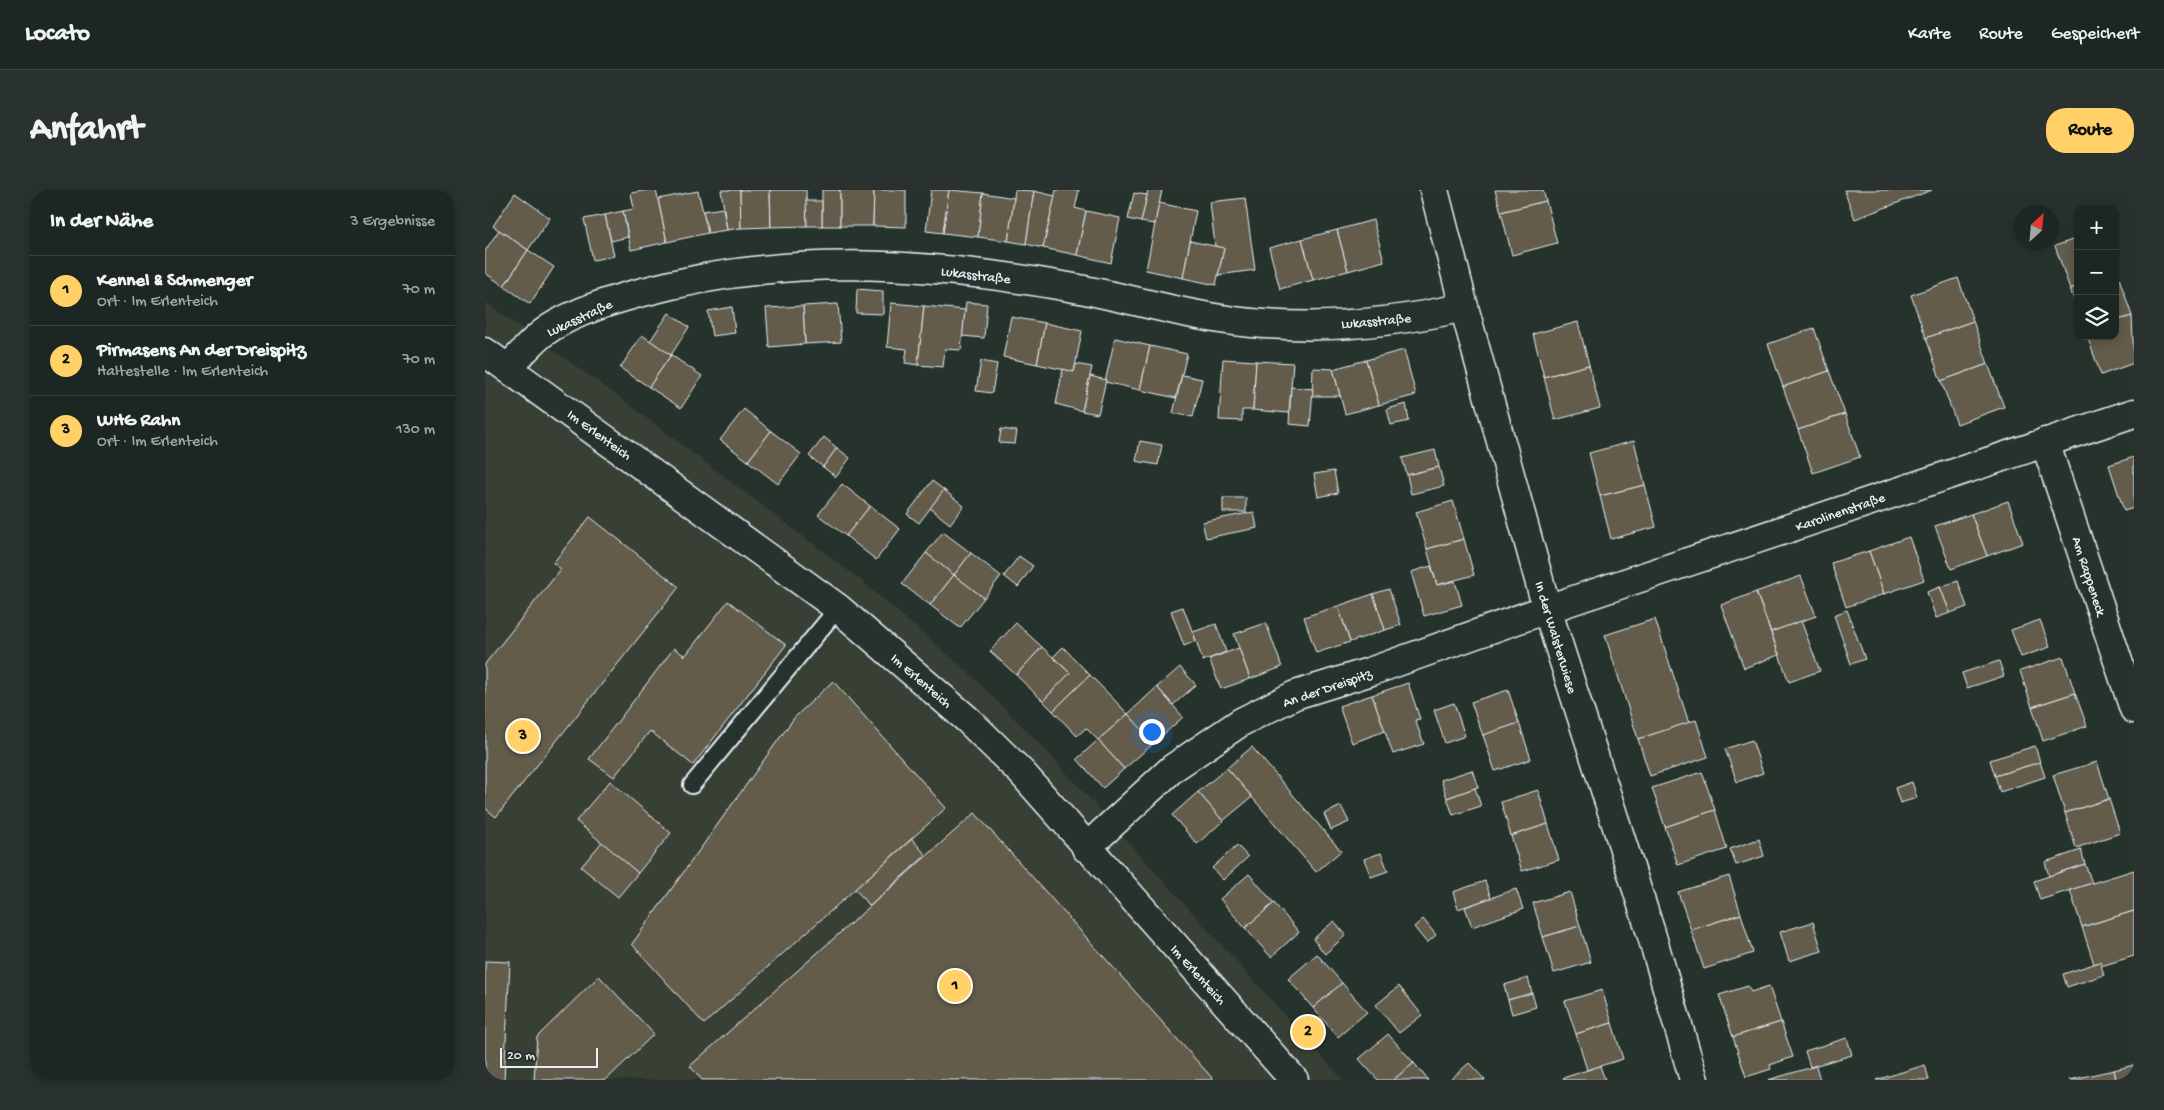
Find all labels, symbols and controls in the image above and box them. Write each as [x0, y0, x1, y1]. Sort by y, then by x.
text: Locato [25, 20, 90, 49]
text: Karte [1908, 24, 1951, 45]
text: Route [1979, 24, 2023, 45]
text: Gespeichert [2051, 24, 2139, 45]
button: Route [2046, 108, 2134, 153]
text: Anfahrt [30, 110, 143, 151]
north arrow [2014, 205, 2059, 250]
map controls [2074, 205, 2119, 340]
button: + [2074, 205, 2119, 250]
text: In der Nähe [50, 210, 153, 235]
text: 3 Ergebnisse [350, 213, 435, 232]
button: − [2074, 250, 2119, 295]
street label: Lukasstraße [940, 264, 1012, 289]
text: Kennel & Schmenger [97, 270, 252, 293]
text: 1 [63, 281, 69, 300]
text: 70 m [402, 281, 435, 300]
text: Ort · Im Erlenteich [97, 293, 218, 312]
button: layers [2074, 295, 2119, 340]
street label: Lukasstraße [545, 296, 616, 342]
street label: Lukasstraße [1341, 311, 1413, 334]
text: Pirmasens An der Dreispitz [97, 340, 306, 363]
text: 2 [62, 351, 70, 370]
text: 70 m [402, 351, 435, 370]
text: Haltestelle · Im Erlenteich [97, 363, 268, 382]
street label: Im Erlenteich [563, 407, 634, 465]
text: WHG Rahn [97, 410, 180, 433]
text: 3 [62, 421, 70, 440]
text: 130 m [396, 421, 435, 440]
text: Ort · Im Erlenteich [97, 433, 218, 452]
street label: Karolinenstraße [1794, 490, 1889, 537]
street label: Am Rappeneck [2067, 535, 2109, 620]
street label: In der Walsterwiese [1529, 580, 1580, 697]
street label: Im Erlenteich [886, 651, 955, 713]
street label: An der Dreispitz [1281, 666, 1375, 713]
pin: 3 [507, 717, 539, 755]
your location [1139, 719, 1165, 745]
street label: Im Erlenteich [1166, 942, 1229, 1010]
pin: 1 [939, 967, 971, 1005]
pin: 2 [1292, 1013, 1324, 1051]
scale bar [500, 1045, 597, 1068]
text: 20 m [507, 1048, 535, 1065]

